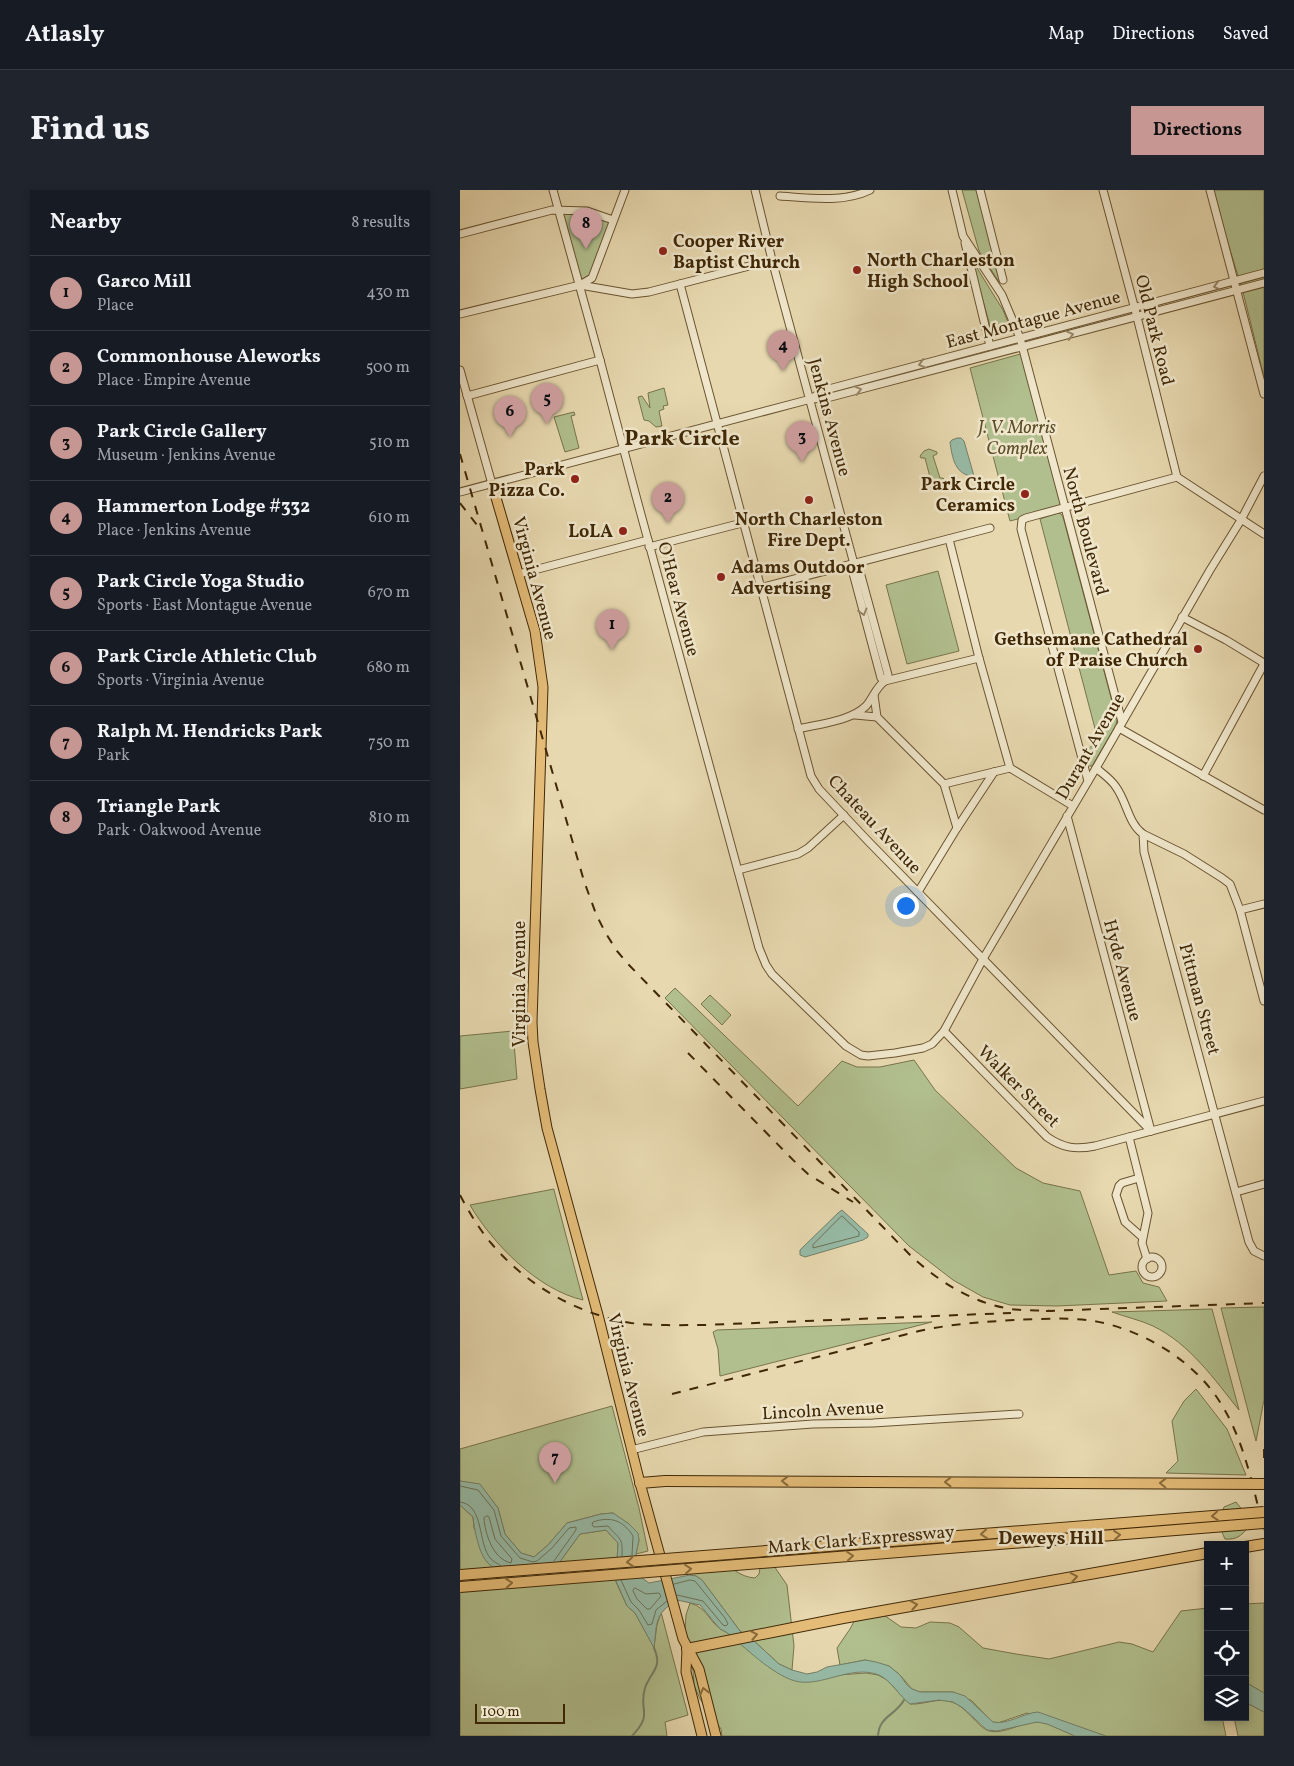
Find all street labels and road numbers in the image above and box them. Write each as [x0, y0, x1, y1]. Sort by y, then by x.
street label: Old Park Road [1128, 272, 1179, 388]
street label: East Montague Avenue [943, 285, 1123, 356]
street label: Jenkins Avenue [801, 356, 856, 479]
street label: North Boulevard [1055, 464, 1114, 598]
street label: Virginia Avenue [505, 514, 562, 643]
street label: O'Hear Avenue [650, 539, 705, 659]
street label: Durant Avenue [1051, 689, 1132, 805]
street label: Chateau Avenue [821, 770, 927, 880]
street label: Hyde Avenue [1096, 917, 1147, 1024]
street label: Virginia Avenue [508, 921, 533, 1047]
street label: Pittman Street [1172, 941, 1225, 1058]
street label: Walker Street [971, 1040, 1065, 1134]
street label: Virginia Avenue [600, 1311, 655, 1440]
street label: Lincoln Avenue [761, 1396, 885, 1427]
street label: Mark Clark Expressway [767, 1520, 956, 1561]

